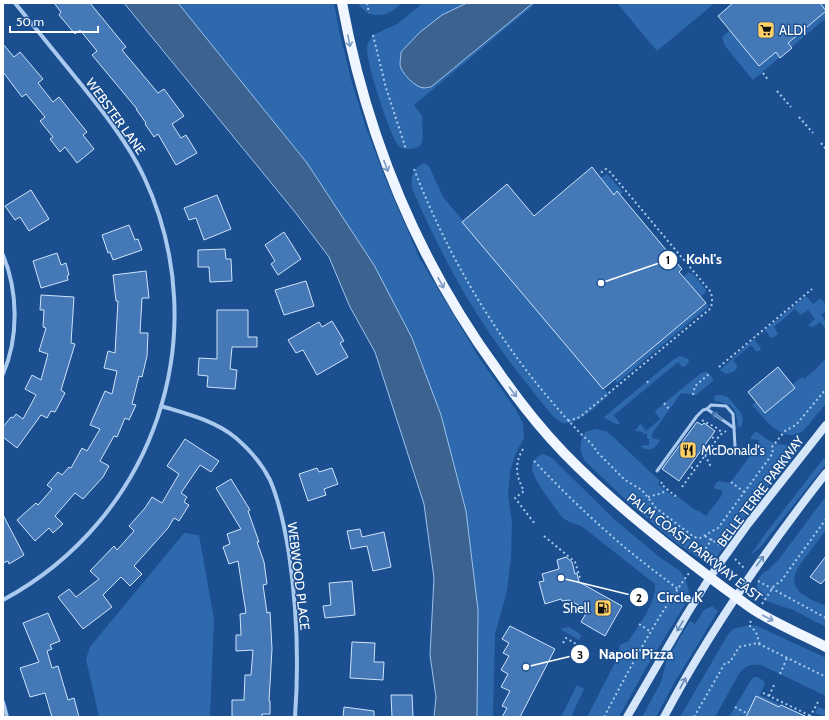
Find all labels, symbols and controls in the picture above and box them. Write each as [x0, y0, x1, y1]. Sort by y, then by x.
scale bar [10, 8, 98, 34]
text: 50 m [16, 14, 44, 29]
supermarket icon: ALDI [756, 20, 776, 40]
place label: ALDI [779, 22, 806, 38]
one-way arrow [346, 34, 354, 47]
street label: WEBSTER LANE [83, 75, 149, 157]
one-way arrow [383, 159, 391, 171]
callout: Kohl's [658, 247, 730, 273]
text: Kohl's [686, 250, 722, 268]
text: 1 [666, 252, 670, 267]
one-way arrow [438, 277, 446, 289]
one-way arrow [509, 386, 517, 397]
one-way arrow [712, 412, 723, 420]
street label: BELLE TERRE PARKWAY [713, 432, 807, 550]
restaurant icon: McDonald's [678, 440, 698, 460]
place label: McDonald's [701, 442, 766, 458]
street label: PALM COAST PARKWAY EAST [624, 489, 766, 605]
street label: WEBWOOD PLACE [284, 521, 314, 631]
one-way arrow [756, 556, 764, 567]
callout: Circle K [629, 584, 711, 610]
text: Circle K [657, 588, 703, 606]
text: 2 [636, 590, 642, 605]
fuel station icon: Shell [593, 598, 613, 618]
place label: Shell [563, 600, 590, 616]
one-way arrow [762, 614, 774, 622]
one-way arrow [675, 620, 683, 632]
callout: Napoli Pizza [570, 641, 681, 667]
text: Napoli Pizza [599, 645, 673, 663]
text: 3 [577, 647, 583, 662]
one-way arrow [680, 677, 688, 689]

